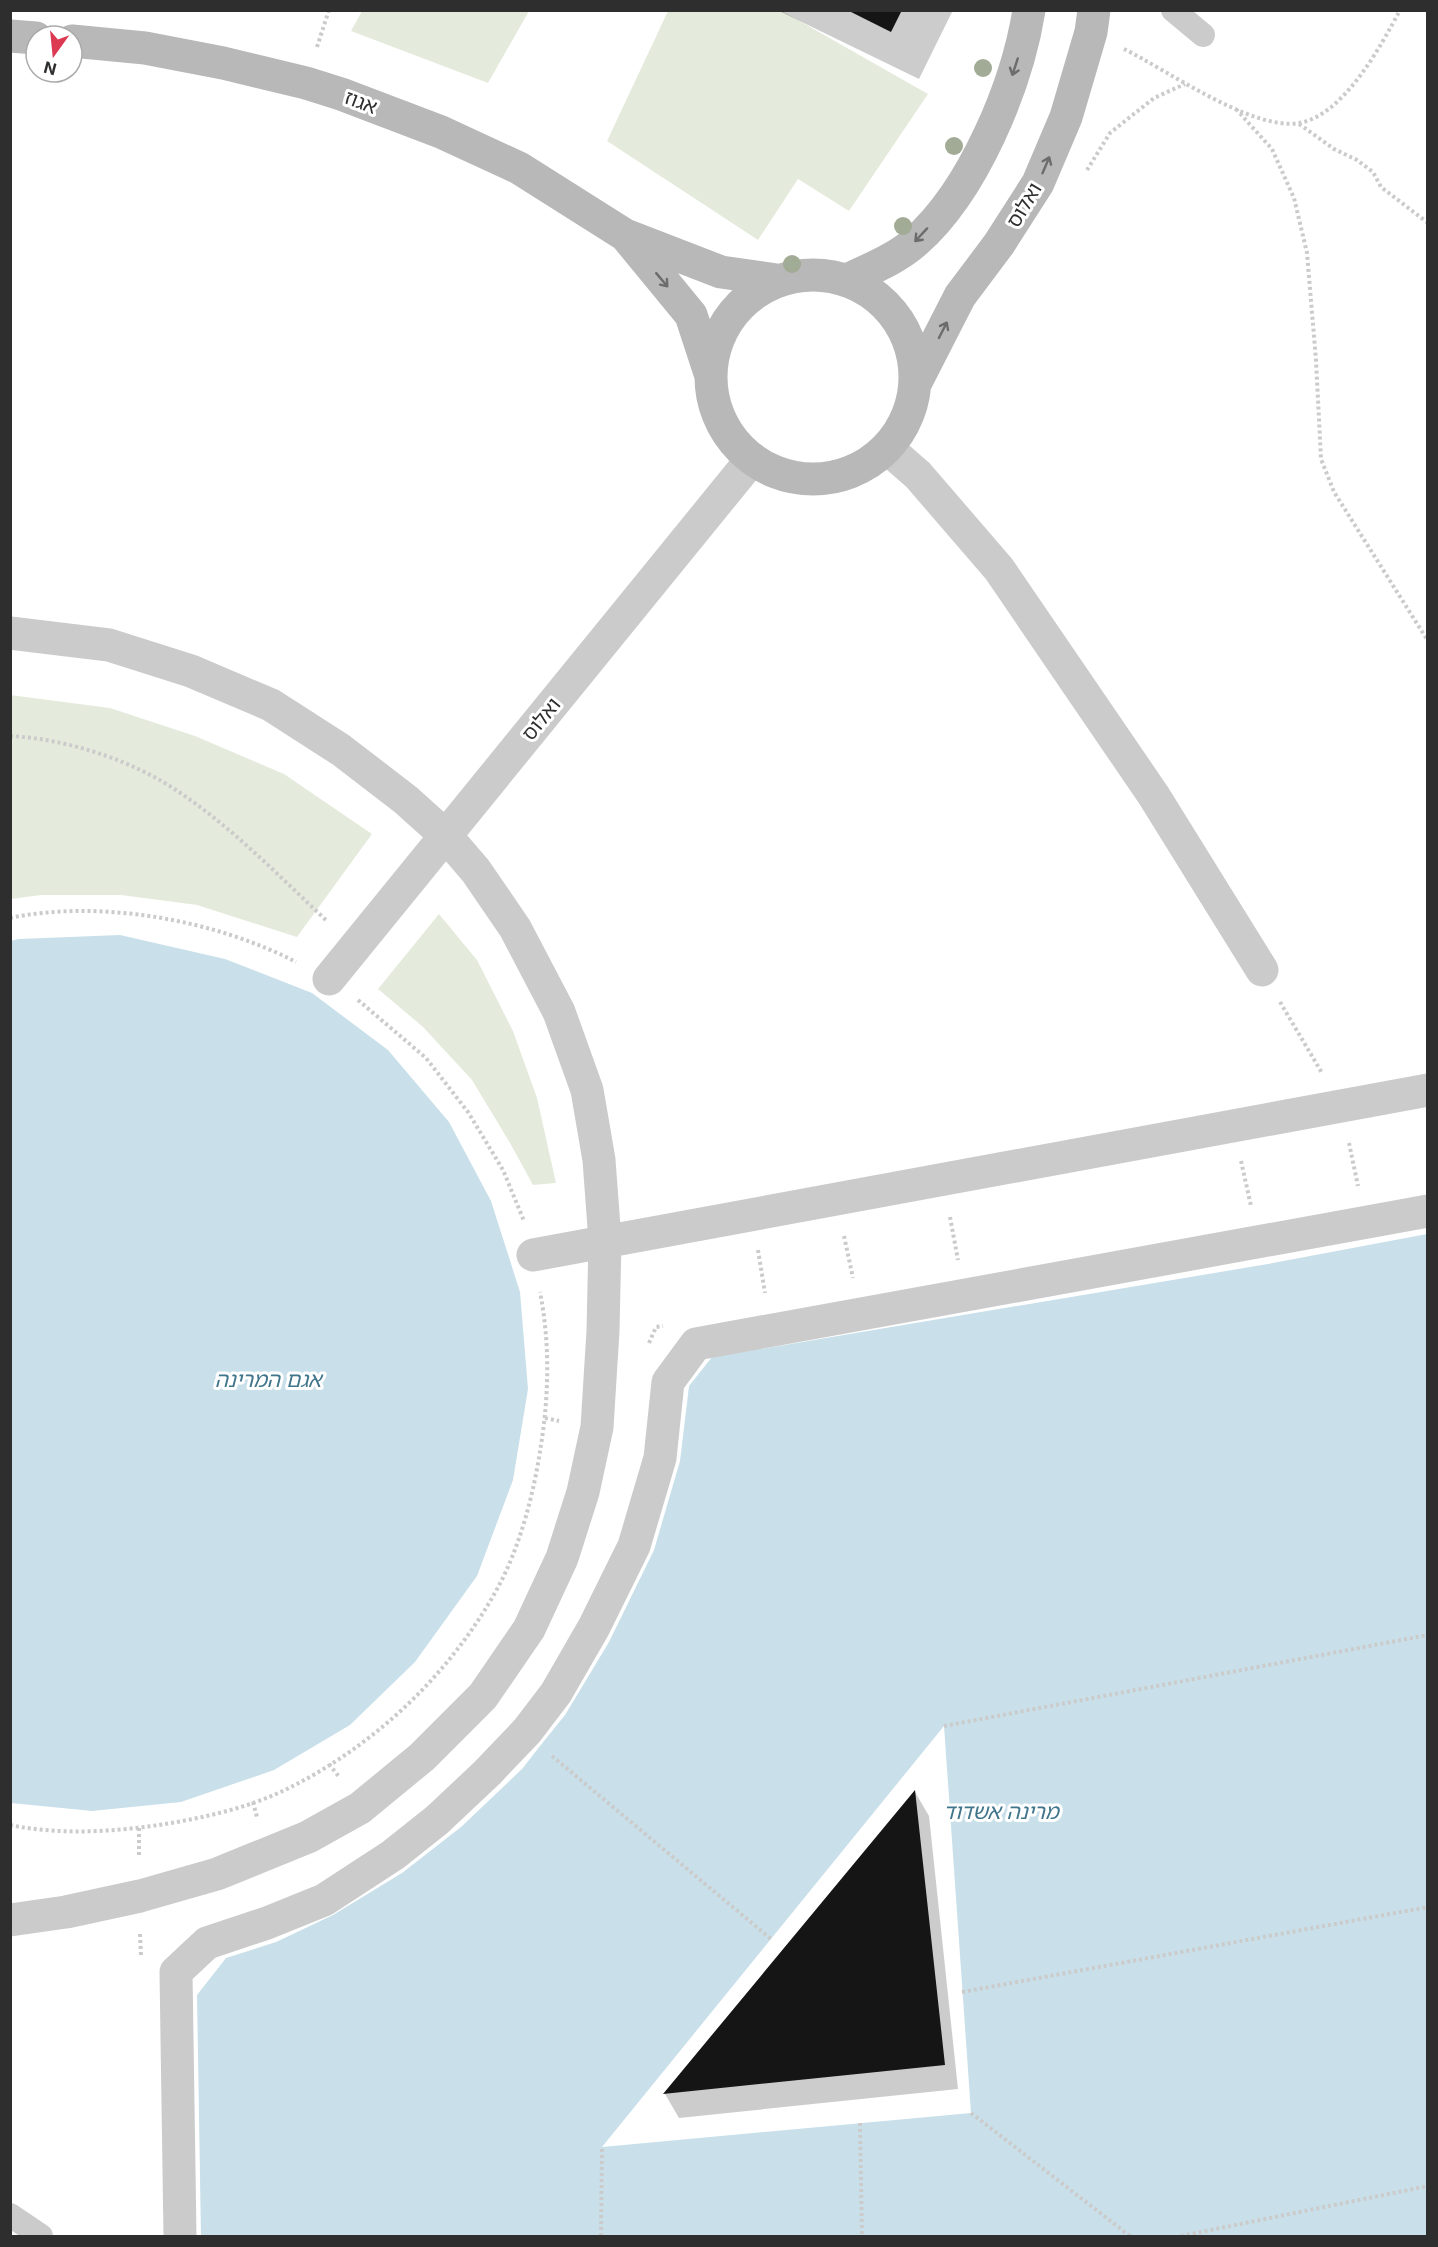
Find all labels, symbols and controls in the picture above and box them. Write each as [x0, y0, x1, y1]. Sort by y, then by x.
north arrow [24, 24, 84, 84]
text: N [42, 57, 59, 80]
one-way arrow [1009, 57, 1020, 76]
street label: אגוז [341, 85, 381, 119]
one-way arrow [1041, 156, 1052, 175]
street label: ואלוס [1001, 178, 1047, 232]
one-way arrow [914, 228, 928, 243]
one-way arrow [655, 272, 669, 287]
one-way arrow [937, 321, 949, 339]
street label: ואלוס [517, 693, 565, 745]
water label: אגם המרינה [215, 1367, 324, 1392]
water label: מרינה אשדוד [943, 1799, 1061, 1824]

